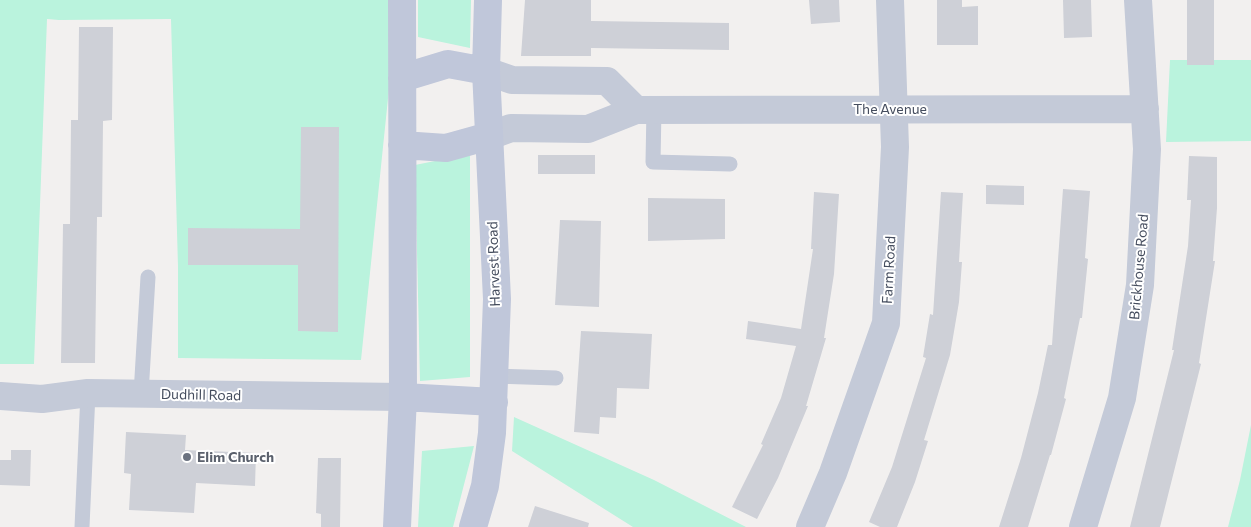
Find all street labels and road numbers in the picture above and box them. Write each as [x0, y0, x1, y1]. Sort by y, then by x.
street label: The Avenue [853, 101, 927, 117]
street label: Brickhouse Road [1126, 213, 1152, 321]
street label: Harvest Road [484, 221, 504, 307]
street label: Farm Road [879, 235, 899, 305]
street label: Dudhill Road [161, 386, 241, 404]

